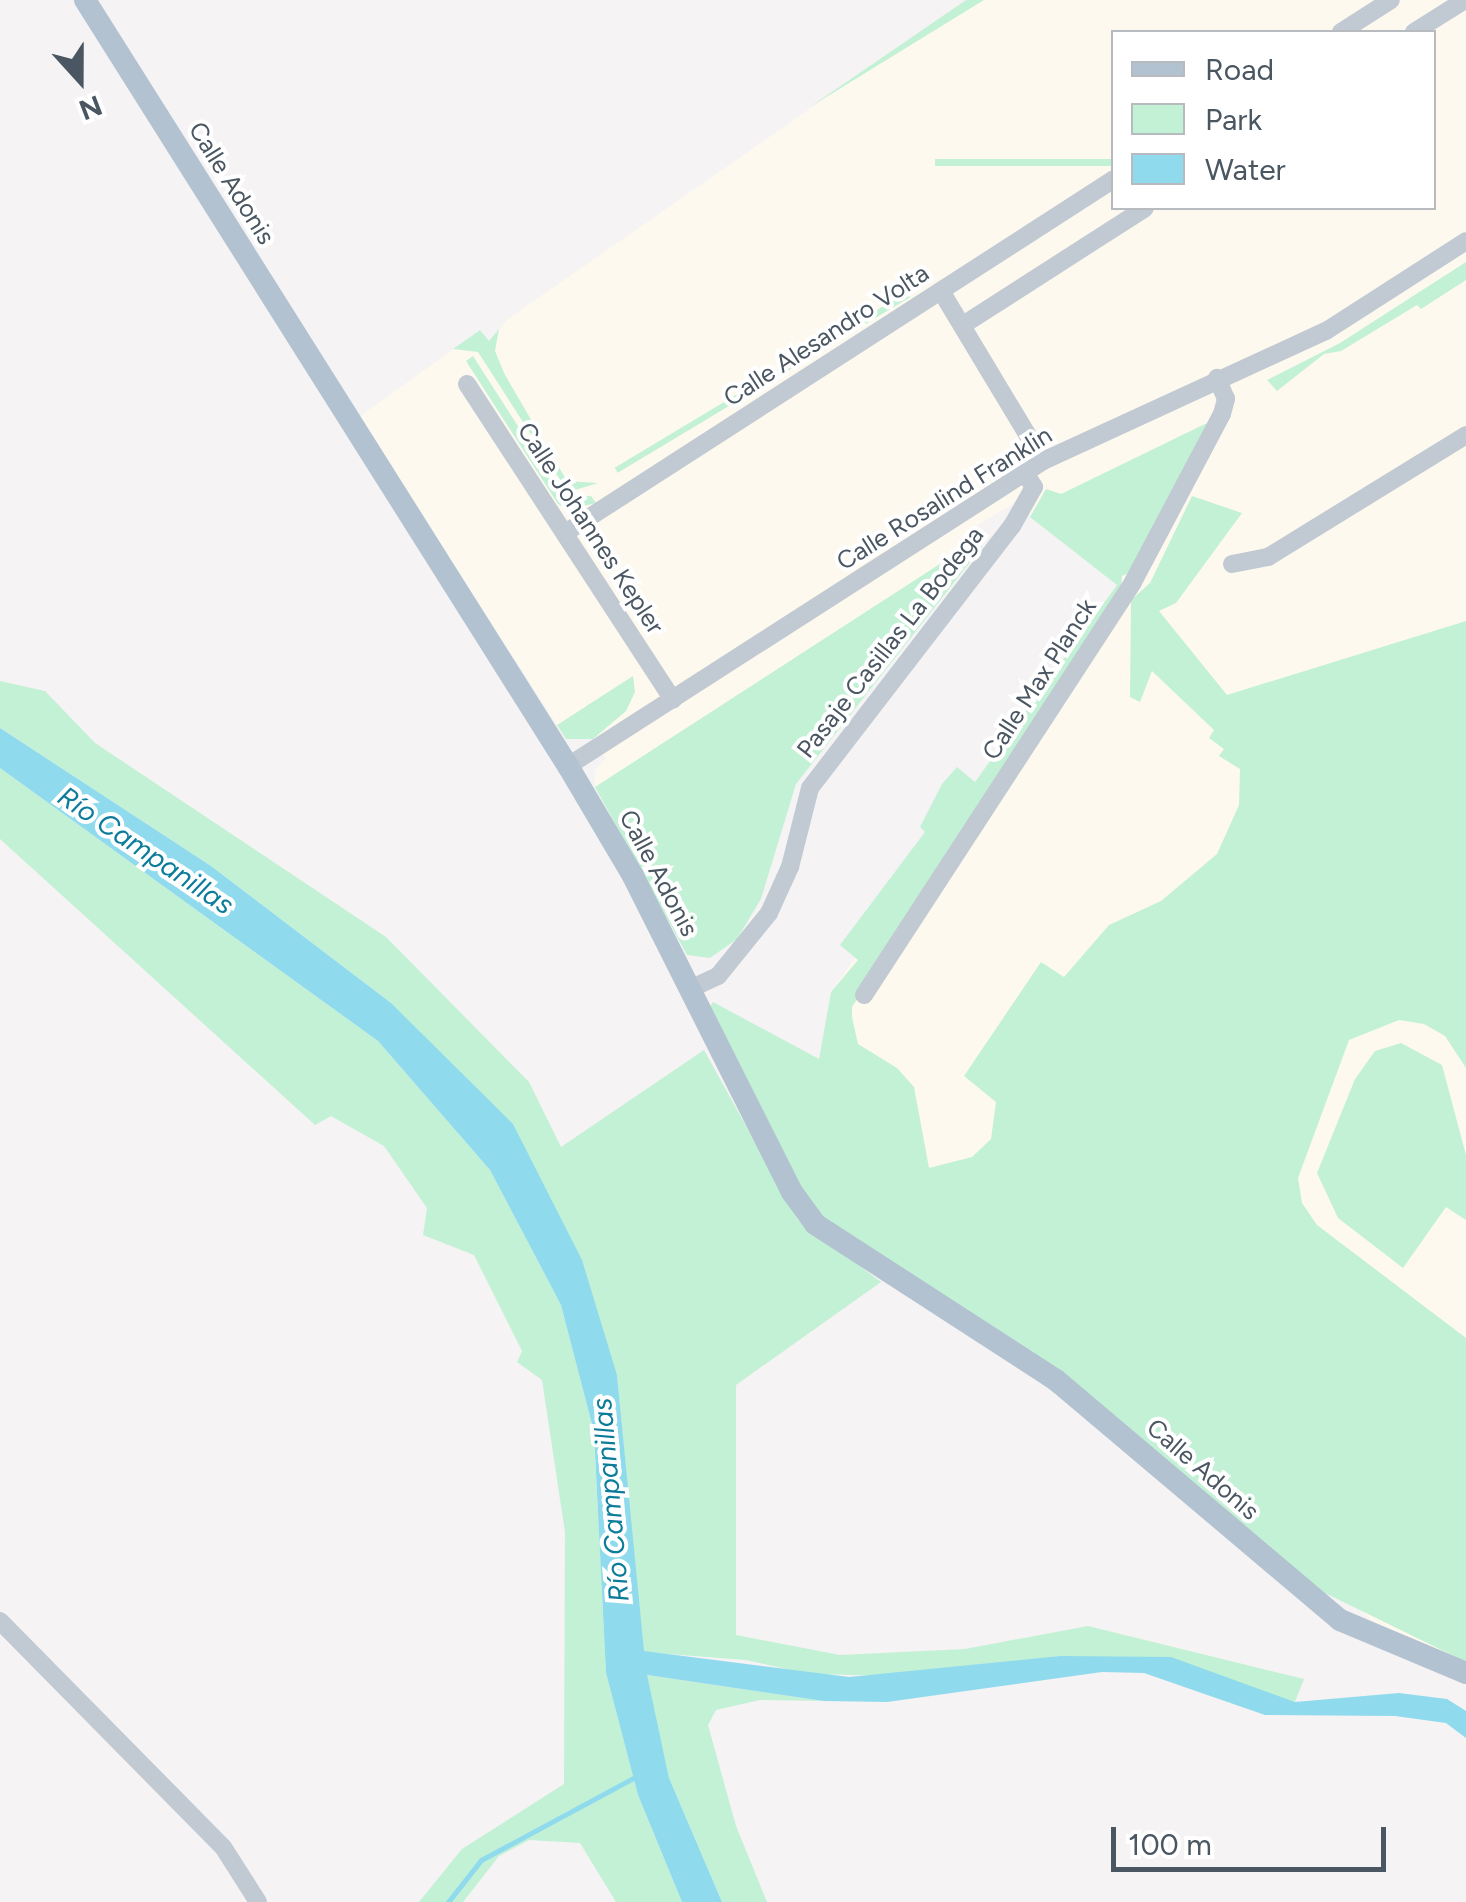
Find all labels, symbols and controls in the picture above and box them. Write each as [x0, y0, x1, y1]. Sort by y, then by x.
north arrow [30, 30, 130, 130]
legend [1111, 30, 1436, 210]
text: Road [1205, 51, 1274, 88]
text: N [75, 88, 107, 128]
text: Park [1205, 101, 1262, 138]
street label: Calle Adonis [182, 116, 282, 250]
text: Water [1205, 151, 1286, 188]
street label: Calle Alesandro Volta [718, 258, 934, 412]
street label: Calle Johannes Kepler [511, 417, 671, 639]
street label: Calle Rosalind Franklin [831, 420, 1057, 576]
street label: Pasaje Casillas La Bodega [790, 520, 990, 764]
street label: Calle Max Planck [976, 593, 1102, 765]
water label: Río Campanillas [52, 779, 240, 921]
street label: Calle Adonis [613, 805, 705, 941]
water label: Río Campanillas [584, 1396, 636, 1604]
street label: Calle Adonis [1141, 1412, 1265, 1526]
scale bar [1116, 1807, 1391, 1869]
text: 100 m [1128, 1826, 1212, 1863]

